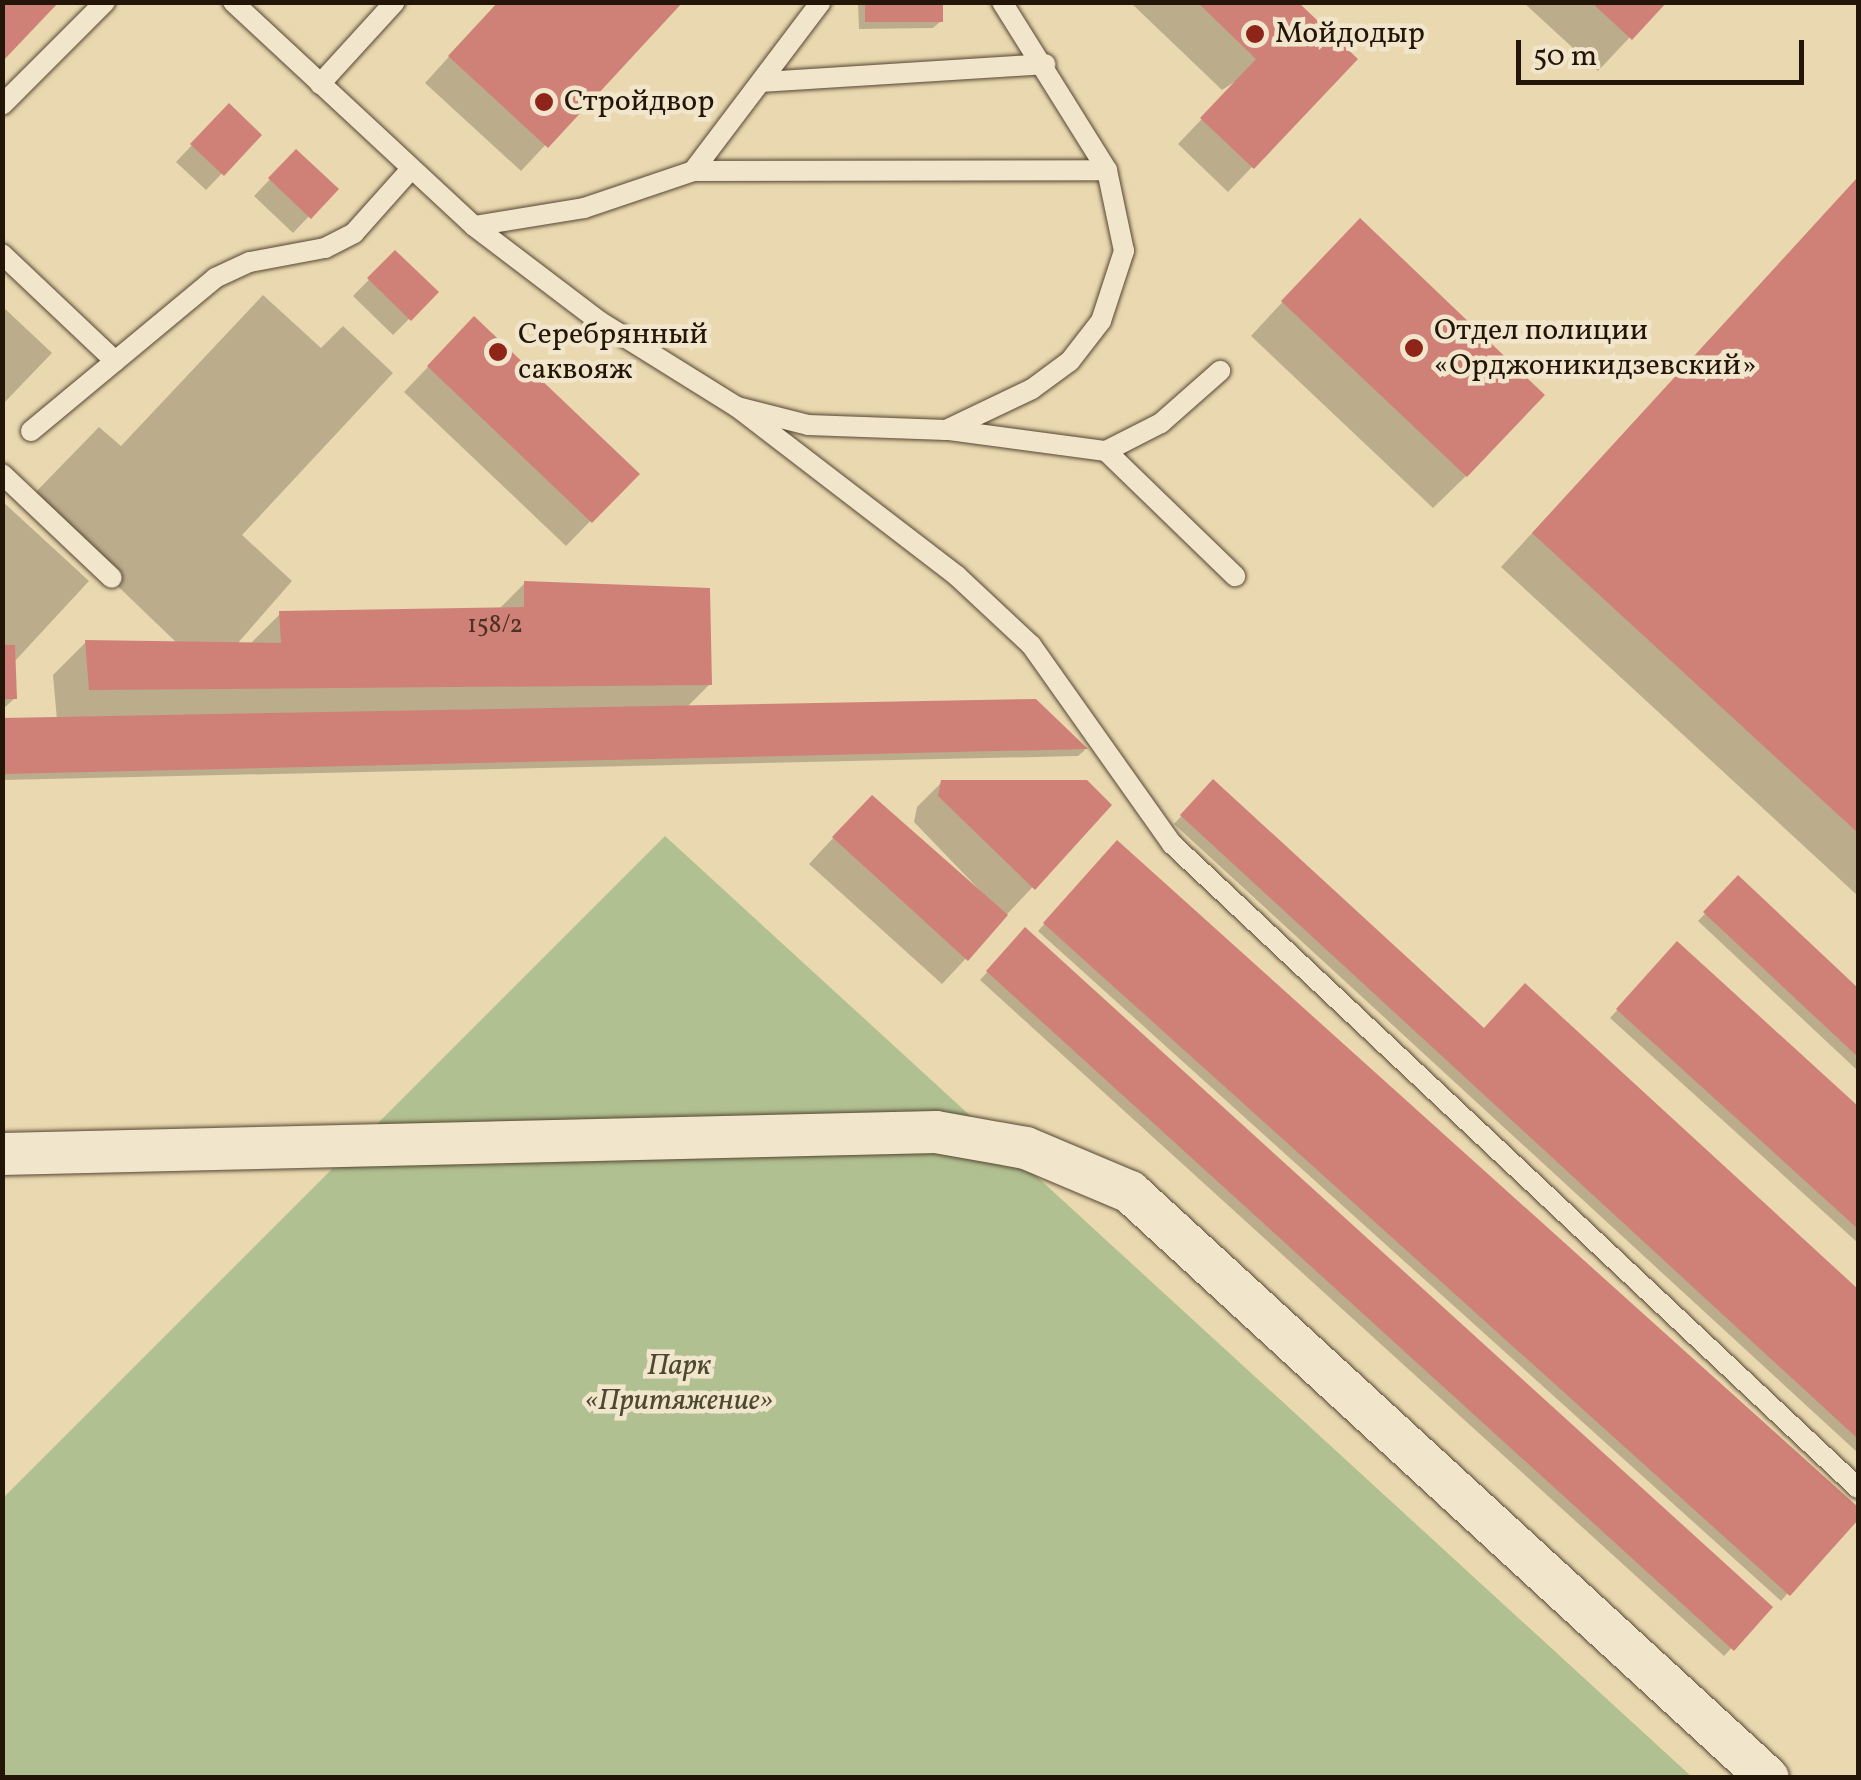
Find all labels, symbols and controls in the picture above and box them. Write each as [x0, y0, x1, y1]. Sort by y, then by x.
place label: Мойдодыр [1275, 16, 1425, 52]
scale bar [1521, 20, 1808, 82]
marker: Мойдодыр [1244, 23, 1266, 45]
text: 50 m [1533, 36, 1597, 78]
place label: Стройдвор [564, 84, 714, 120]
marker: Стройдвор [533, 91, 555, 113]
place label: Отдел полиции «Орджоникидзевский» [1434, 313, 1756, 384]
place label: Серебрянный саквояж [518, 317, 708, 388]
marker: Отдел полиции «Орджоникидзевский» [1403, 337, 1425, 359]
marker: Серебрянный саквояж [487, 341, 509, 363]
house number: 158/2 [467, 611, 523, 641]
park label: Парк «Притяжение» [585, 1348, 773, 1418]

